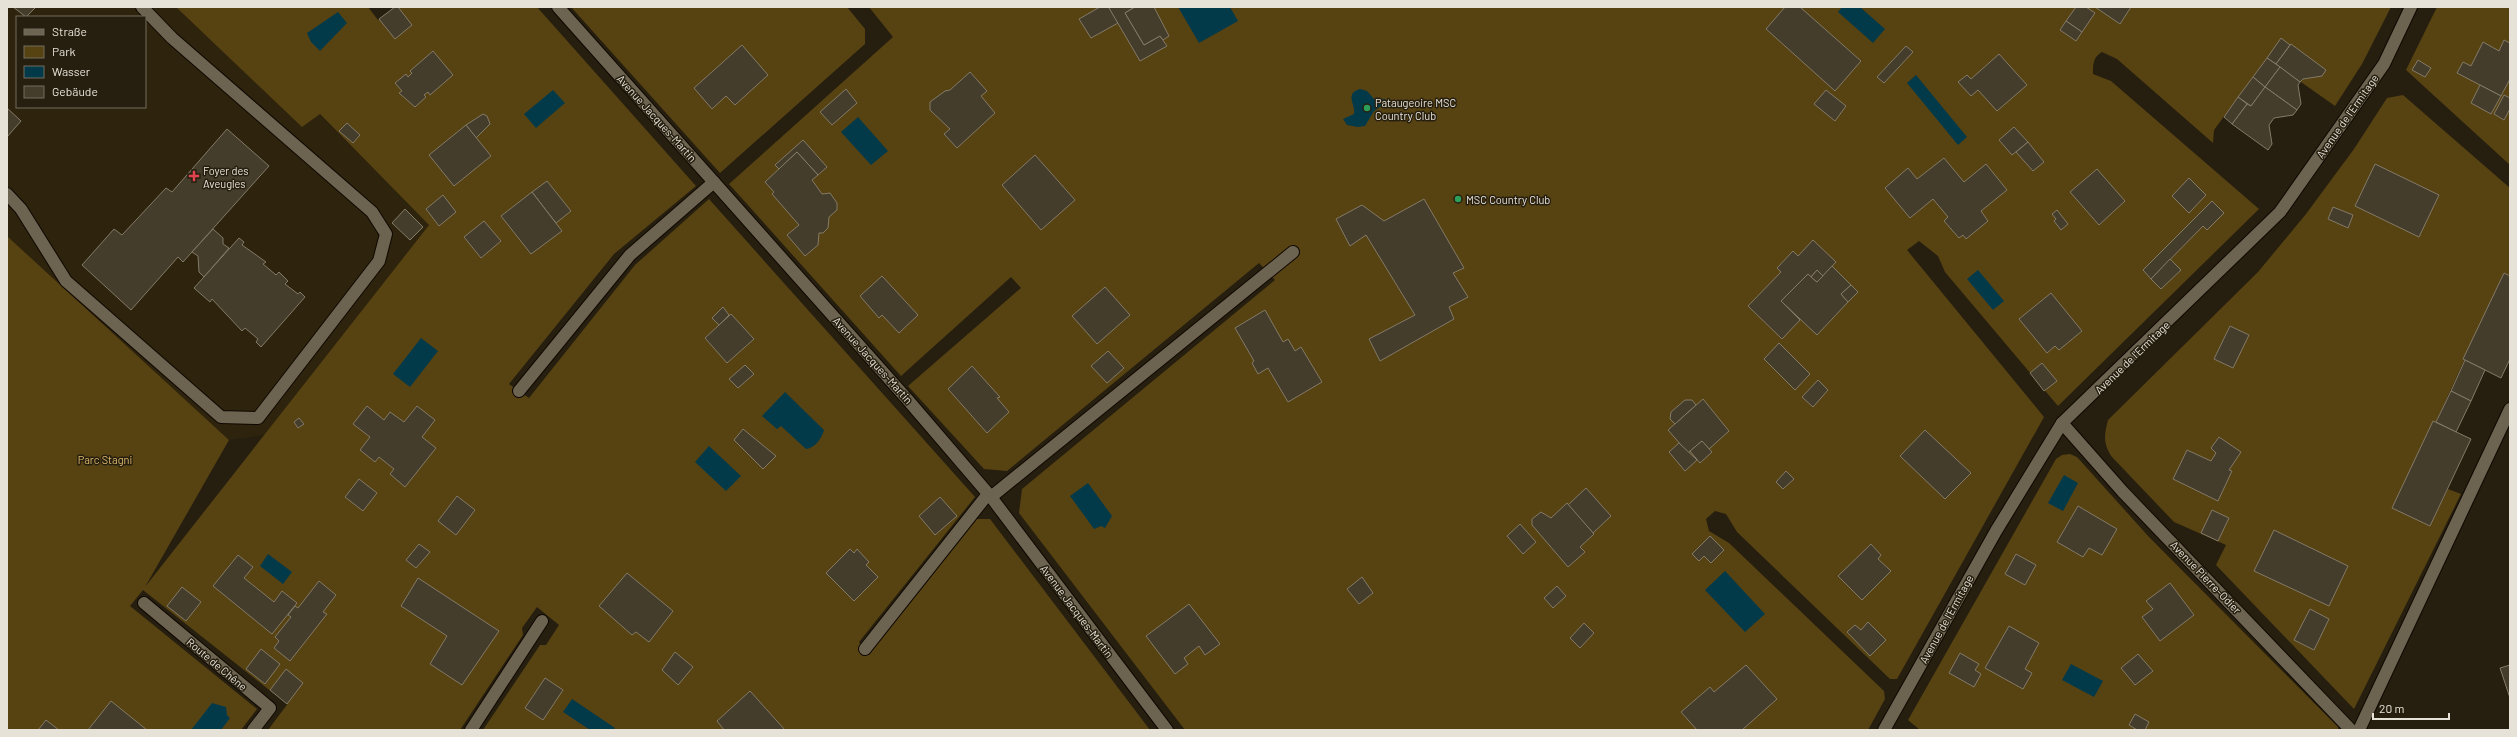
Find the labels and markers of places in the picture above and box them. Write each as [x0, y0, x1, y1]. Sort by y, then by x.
place label: Pataugeoire MSC Country Club [1375, 96, 1456, 122]
marker: Pataugeoire MSC Country Club [1362, 103, 1372, 113]
place label: Foyer des Aveugles [203, 164, 249, 190]
marker: Foyer des Aveugles [188, 170, 200, 182]
place label: MSC Country Club [1466, 193, 1550, 206]
marker: MSC Country Club [1453, 194, 1463, 204]

